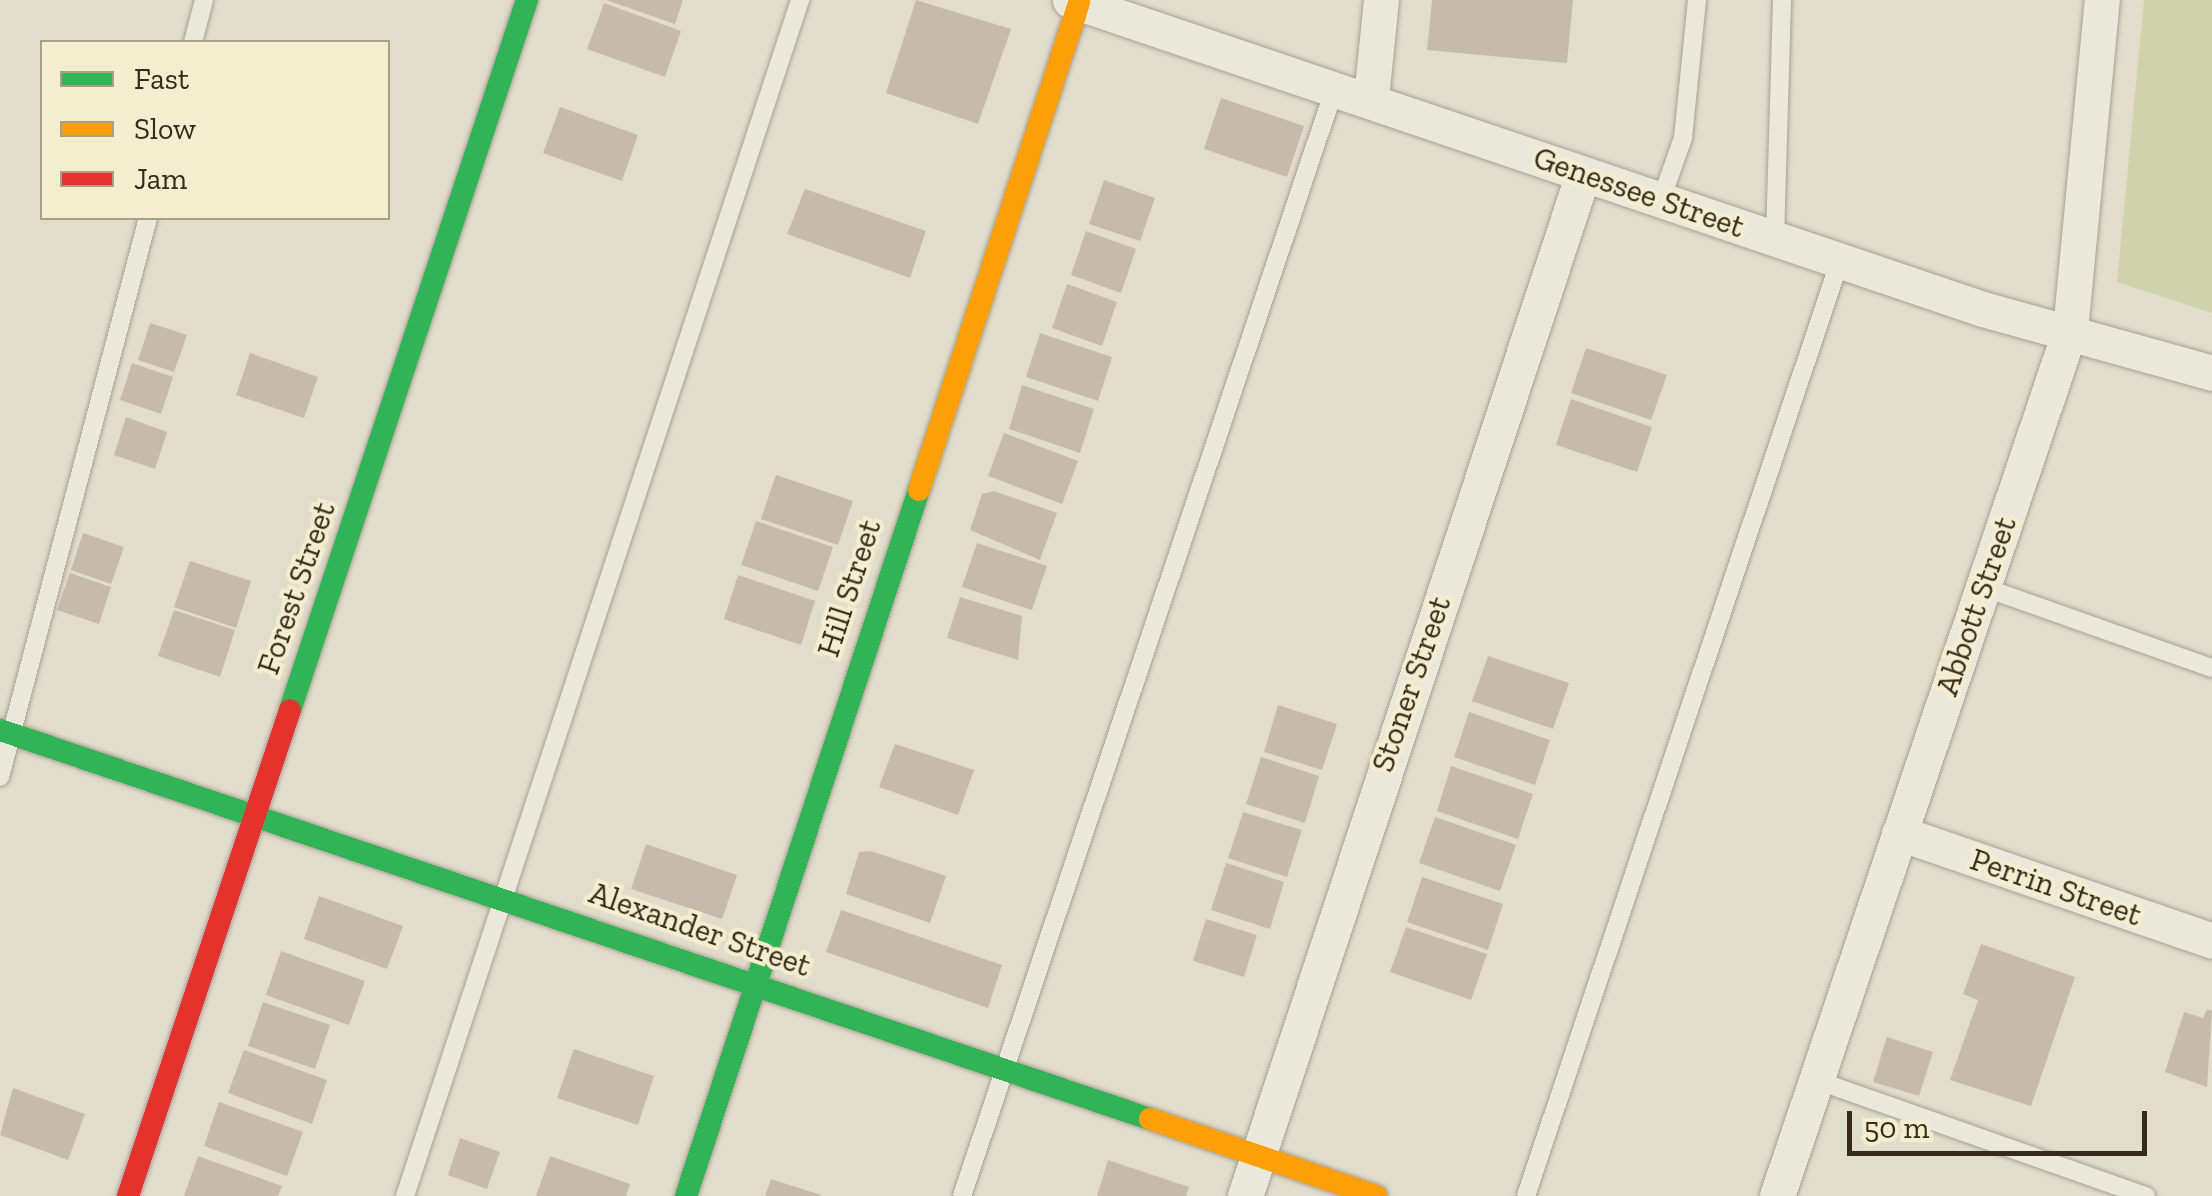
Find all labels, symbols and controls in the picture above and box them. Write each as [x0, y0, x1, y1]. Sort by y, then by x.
legend [40, 40, 390, 220]
text: Fast [134, 61, 189, 97]
text: Slow [134, 111, 196, 147]
street label: Genessee Street [1529, 138, 1749, 246]
text: Jam [134, 161, 187, 197]
street label: Forest Street [249, 497, 343, 679]
street label: Abbott Street [1927, 512, 2025, 700]
street label: Hill Street [809, 515, 889, 661]
street label: Stoner Street [1363, 591, 1459, 777]
street label: Perrin Street [1965, 840, 2147, 934]
street label: Alexander Street [584, 873, 816, 985]
scale bar [1852, 1091, 2152, 1153]
text: 50 m [1864, 1110, 1929, 1146]

